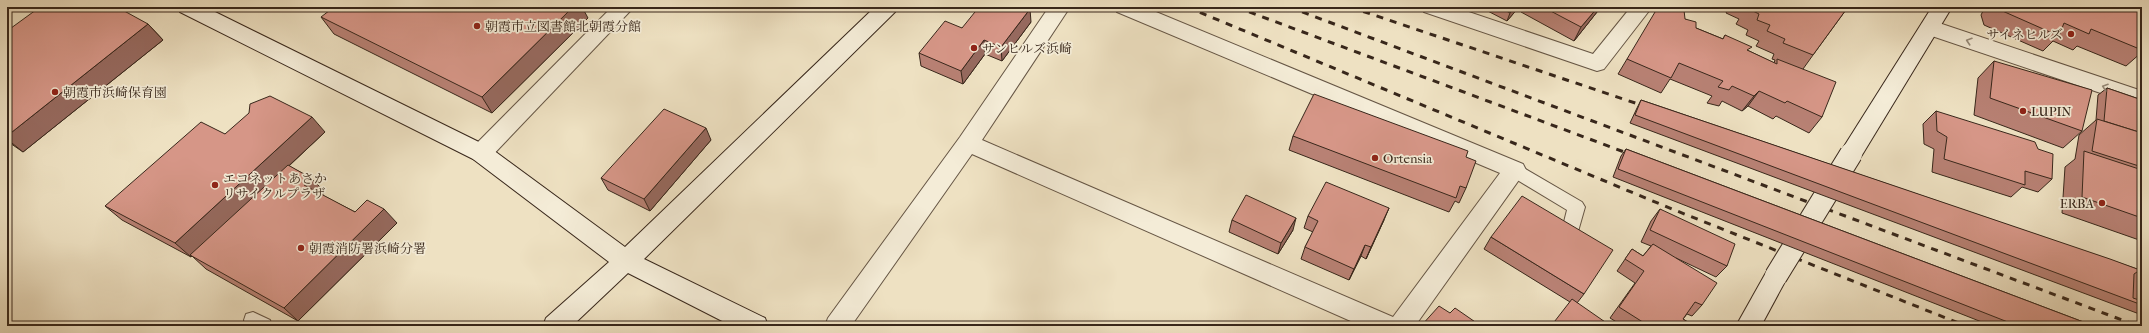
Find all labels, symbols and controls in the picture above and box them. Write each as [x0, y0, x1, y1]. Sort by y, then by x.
place label: 朝霞市立図書館北朝霞分館 [485, 19, 641, 34]
marker: 朝霞市立図書館北朝霞分館 [472, 21, 482, 31]
place label: サイネヒルズ [1986, 27, 2063, 42]
marker: サイネヒルズ [2066, 29, 2076, 39]
one-way arrow [1965, 37, 1972, 46]
place label: サンヒルズ浜崎 [982, 41, 1072, 56]
marker: サンヒルズ浜崎 [969, 43, 979, 53]
one-way arrow [2102, 83, 2109, 91]
place label: 朝霞市浜崎保育園 [63, 85, 167, 100]
marker: 朝霞市浜崎保育園 [50, 87, 60, 97]
place label: LUPIN [2031, 104, 2072, 119]
marker: LUPIN [2018, 106, 2028, 116]
place label: Ortensia [1383, 151, 1433, 166]
marker: Ortensia [1370, 153, 1380, 163]
place label: エコネットあさか リサイクルプラザ [223, 171, 327, 201]
marker: エコネットあさか リサイクルプラザ [210, 180, 220, 190]
place label: ERBA [2060, 196, 2095, 211]
marker: ERBA [2097, 198, 2107, 208]
place label: 朝霞消防署浜崎分署 [309, 241, 426, 256]
marker: 朝霞消防署浜崎分署 [296, 243, 306, 253]

